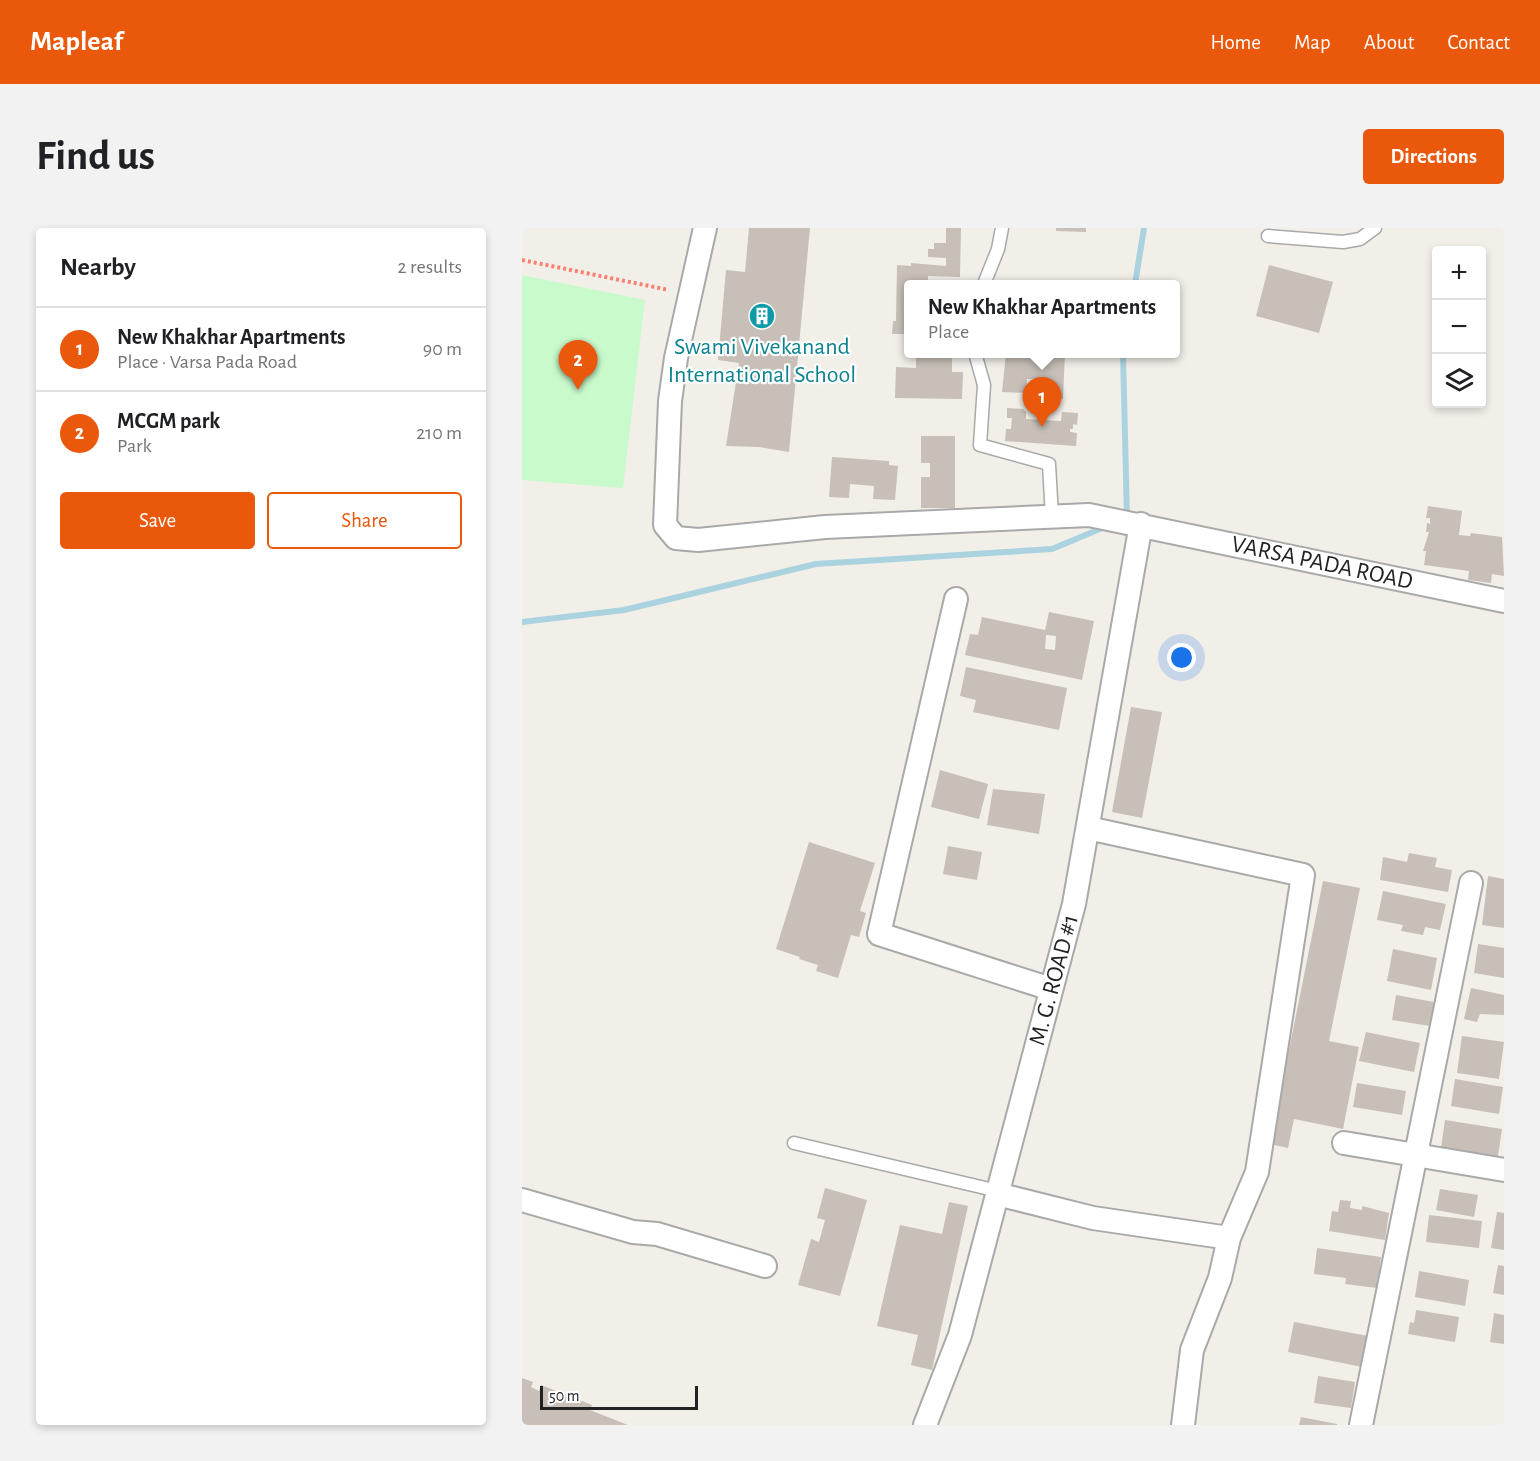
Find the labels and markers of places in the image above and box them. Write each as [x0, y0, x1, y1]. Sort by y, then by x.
building icon: Swami Vivekanand International School [747, 301, 777, 331]
place label: Swami Vivekanand International School [668, 335, 856, 387]
pin: 2 [558, 340, 598, 390]
pin: 1 [1022, 378, 1062, 427]

